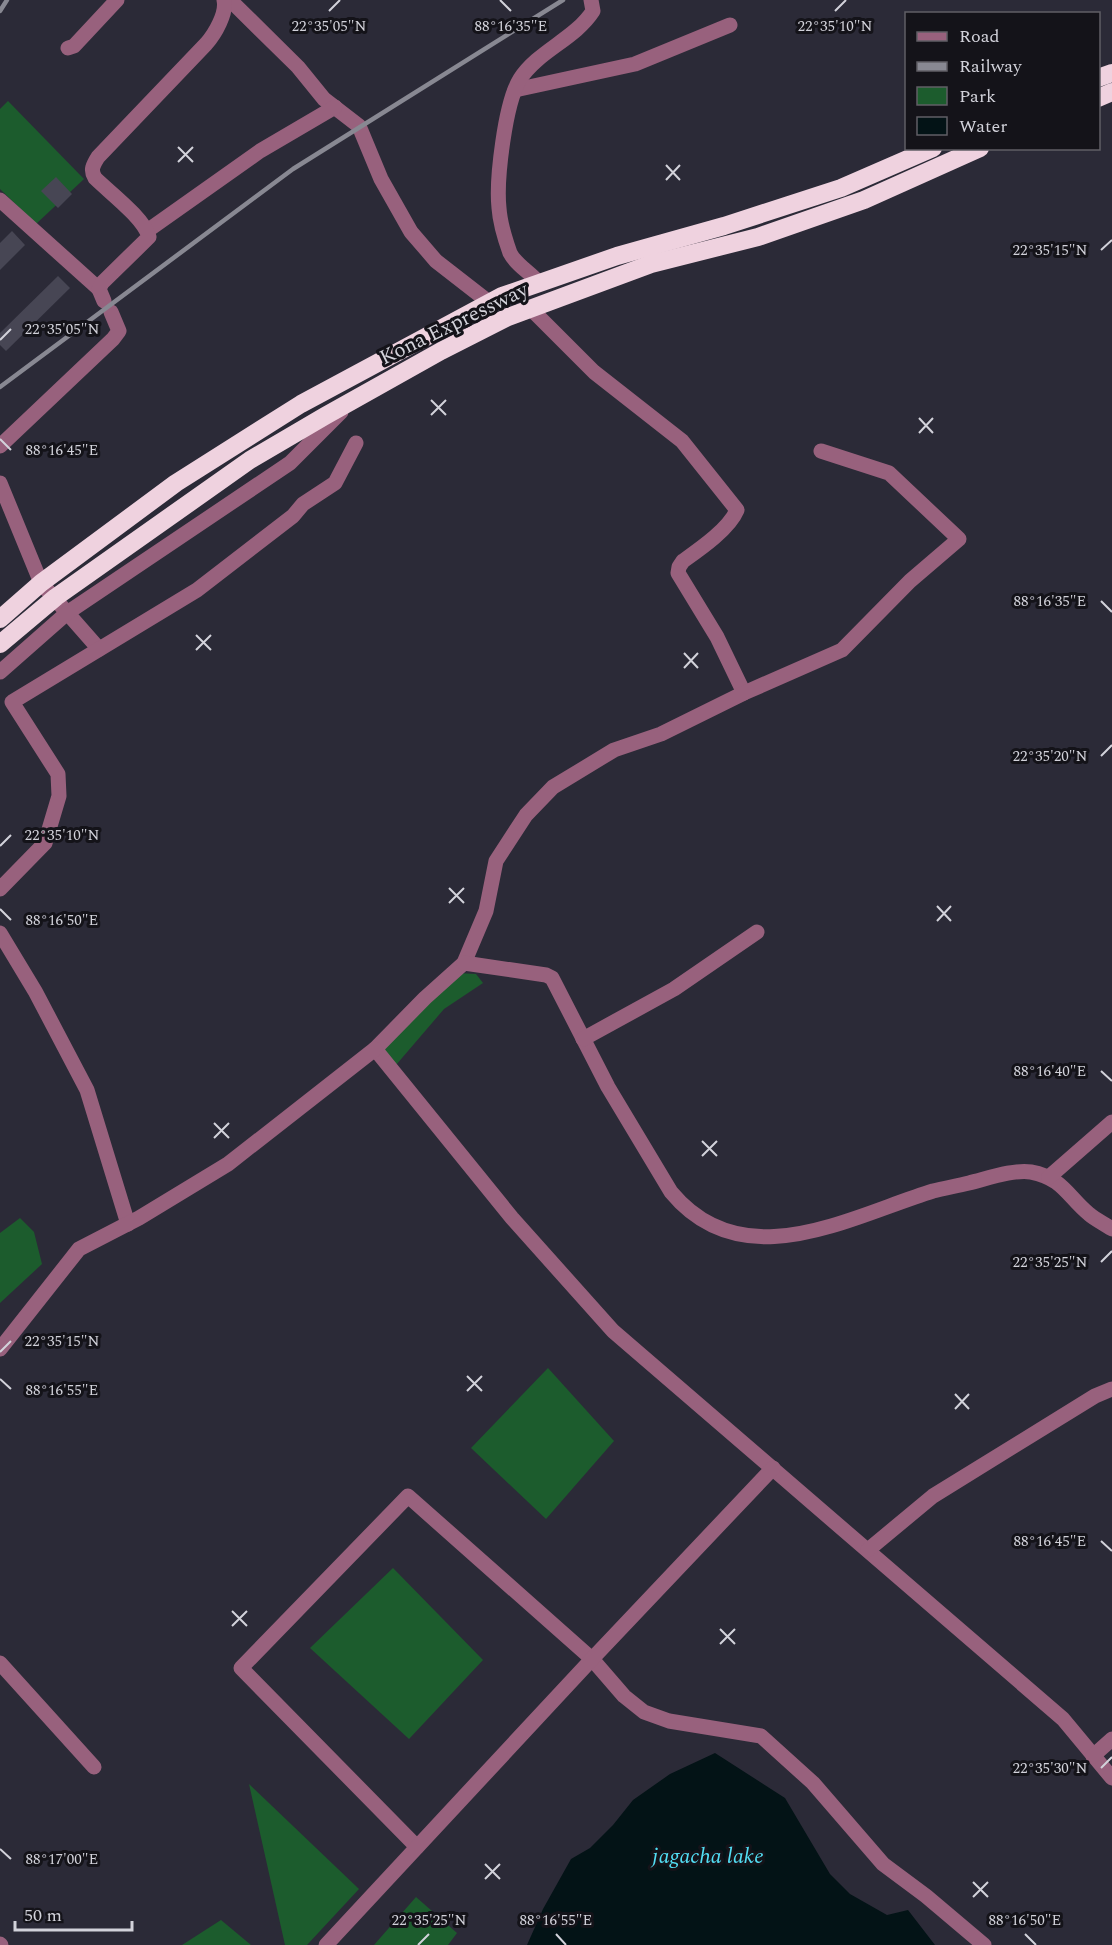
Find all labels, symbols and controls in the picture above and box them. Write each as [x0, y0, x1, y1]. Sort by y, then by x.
legend [905, 12, 1100, 150]
text: 22°35'05"N [292, 15, 367, 38]
text: 88°16'35"E [475, 15, 547, 38]
text: 22°35'10"N [798, 15, 873, 38]
text: Road [959, 23, 1000, 50]
text: Railway [959, 53, 1023, 80]
text: Park [959, 83, 996, 110]
text: Water [959, 113, 1007, 140]
text: 22°35'15"N [1013, 239, 1088, 262]
street label: Kona Expressway [374, 274, 535, 374]
text: 22°35'05"N [25, 318, 100, 341]
text: 88°16'45"E [26, 439, 98, 462]
text: 88°16'35"E [1014, 590, 1086, 613]
text: 22°35'20"N [1013, 745, 1088, 768]
text: 22°35'10"N [25, 824, 100, 847]
text: 88°16'50"E [26, 909, 98, 932]
text: 88°16'40"E [1014, 1060, 1086, 1083]
text: 22°35'25"N [1013, 1251, 1088, 1274]
text: 22°35'15"N [25, 1330, 100, 1353]
text: 88°16'55"E [26, 1379, 98, 1402]
text: 88°16'45"E [1014, 1530, 1086, 1553]
text: 22°35'30"N [1013, 1757, 1088, 1780]
water label: jagacha lake [650, 1840, 764, 1873]
text: 88°17'00"E [26, 1848, 98, 1871]
scale bar [15, 1894, 132, 1932]
text: 50 m [24, 1902, 62, 1929]
text: 22°35'25"N [392, 1909, 467, 1932]
text: 88°16'55"E [520, 1909, 592, 1932]
text: 88°16'50"E [989, 1909, 1061, 1932]

